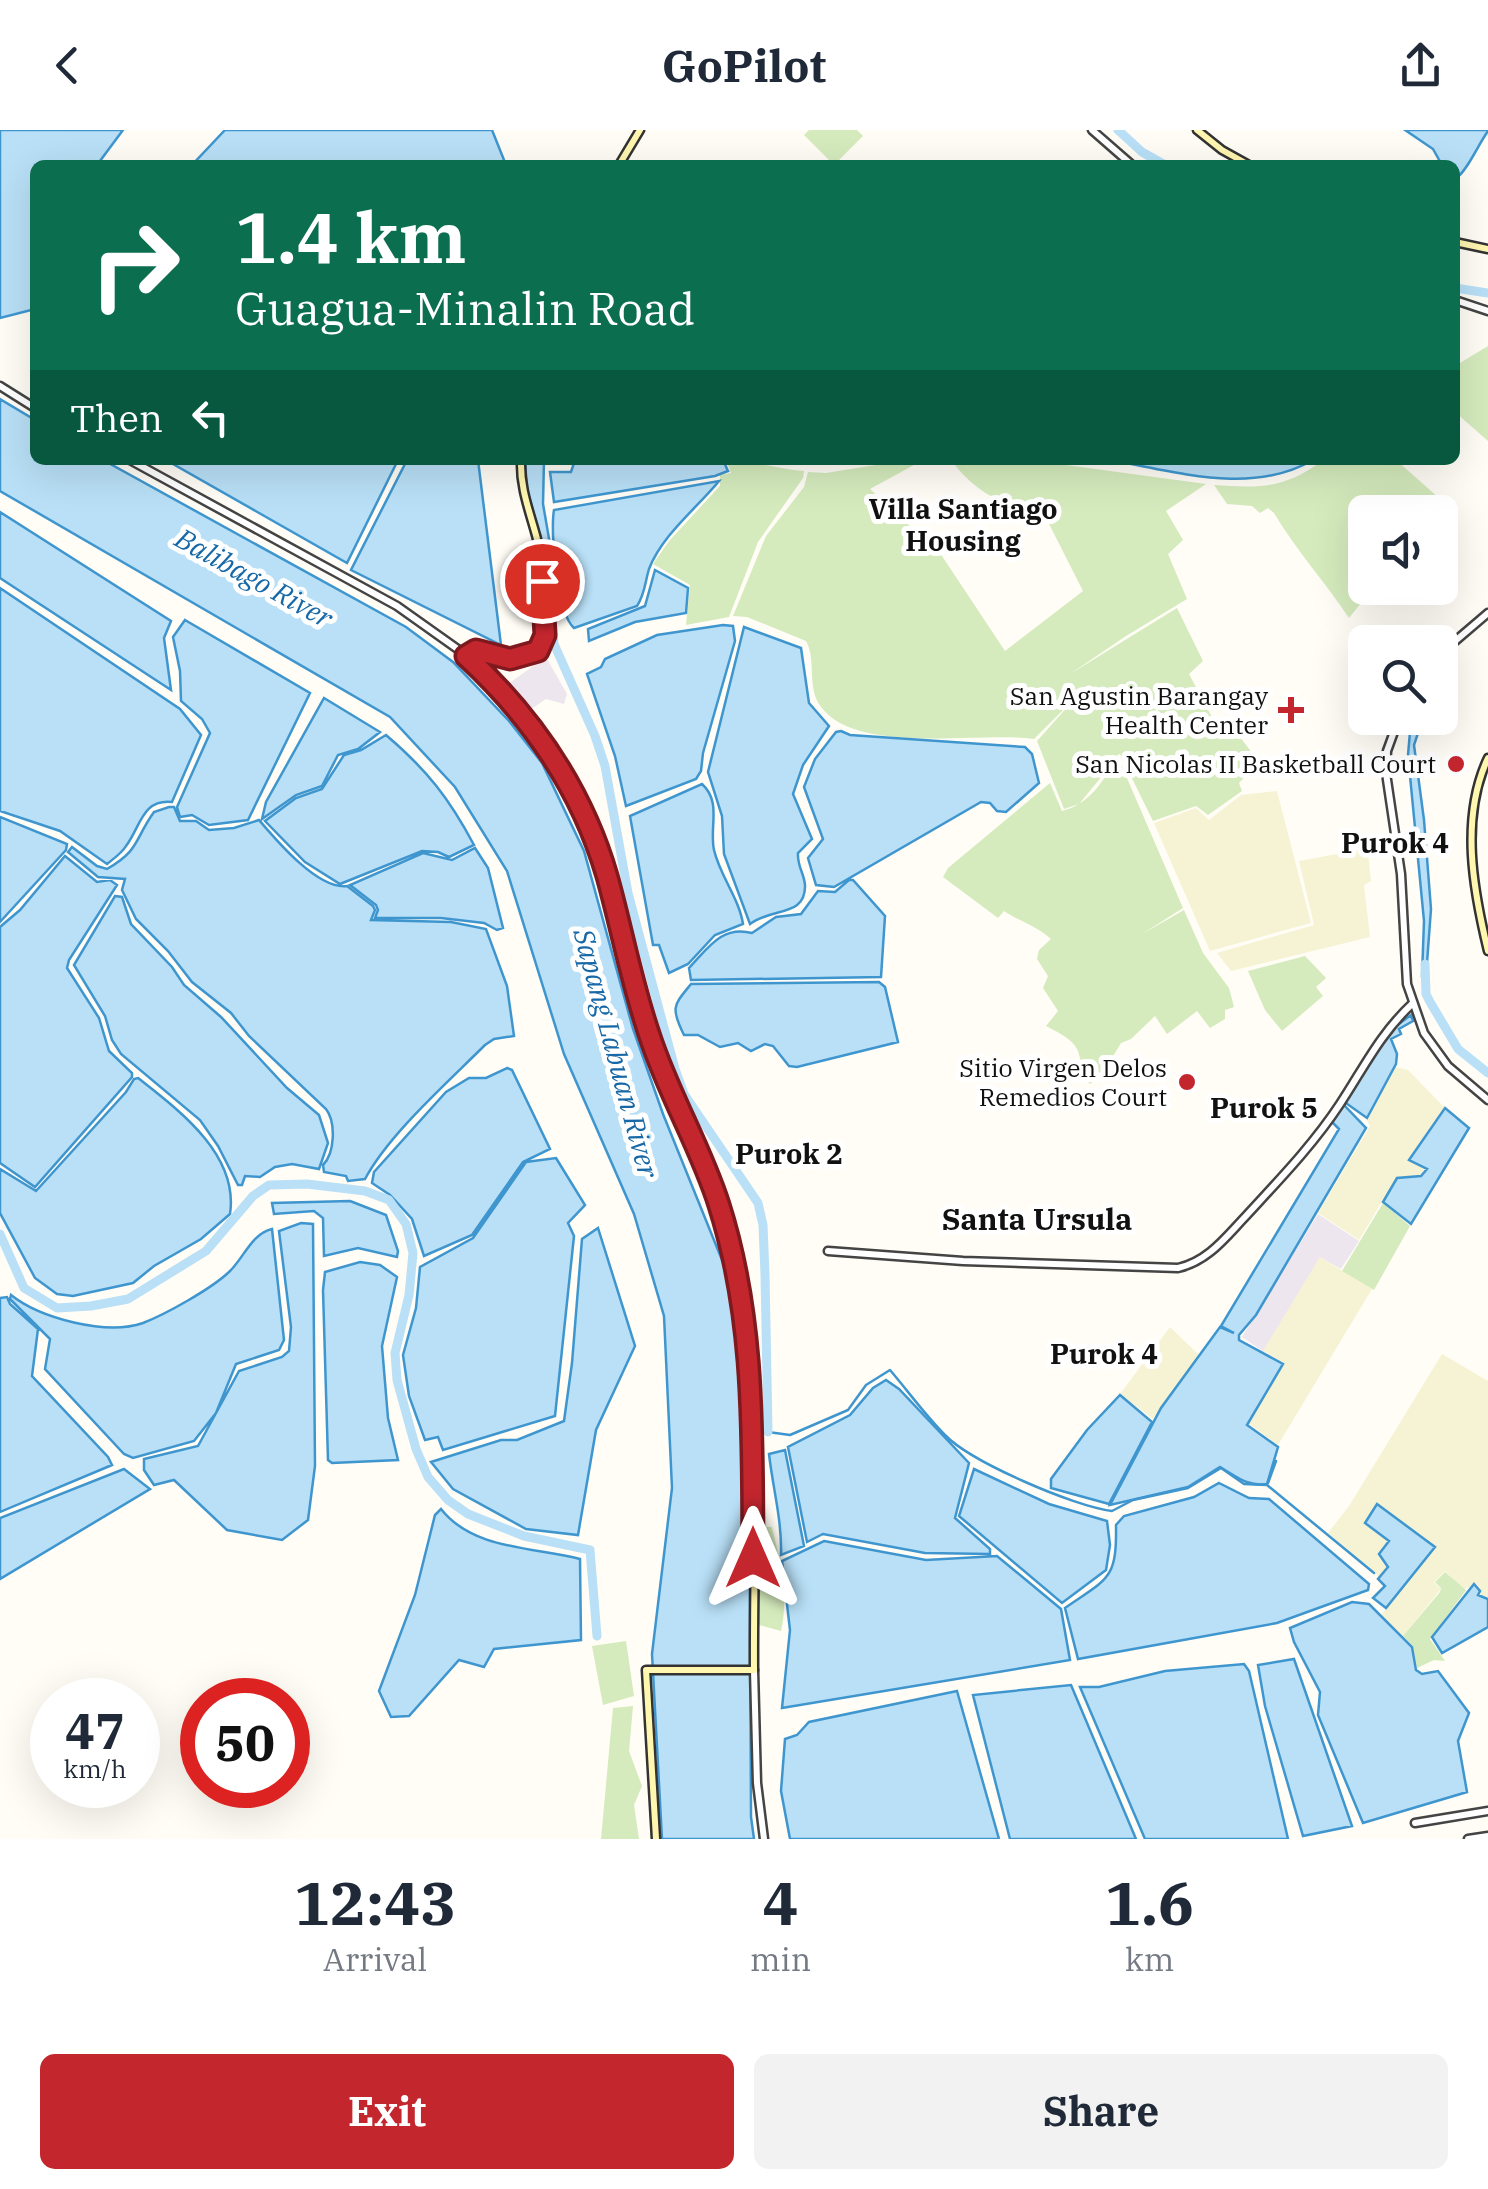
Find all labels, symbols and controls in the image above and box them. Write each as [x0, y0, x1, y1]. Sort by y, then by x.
text: GoPilot [662, 36, 826, 94]
icon: back [40, 38, 95, 93]
icon: share [1393, 38, 1448, 93]
text: 1.4 km [235, 191, 467, 282]
icon: right [70, 200, 200, 330]
text: Guagua-Minalin Road [235, 279, 695, 337]
icon: left [183, 390, 238, 445]
text: Then [70, 393, 163, 442]
district label: Villa Santiago Housing [868, 490, 1058, 559]
map controls [1348, 495, 1458, 735]
button: sound [1348, 495, 1458, 605]
water label: Balibago River [168, 519, 340, 636]
pin [500, 539, 585, 624]
icon: arrive [515, 554, 570, 609]
button: search [1348, 625, 1458, 735]
place label: San Agustin Barangay Health Center [1010, 679, 1269, 741]
marker: San Agustin Barangay Health Center [1278, 697, 1304, 723]
place label: San Nicolas II Basketball Court [1075, 747, 1436, 780]
marker: San Nicolas II Basketball Court [1445, 753, 1467, 775]
district label: Purok 4 [1341, 824, 1449, 861]
water label: Sapang Labuan River [565, 923, 668, 1182]
place label: Sitio Virgen Delos Remedios Court [959, 1051, 1167, 1113]
marker: Sitio Virgen Delos Remedios Court [1176, 1071, 1198, 1093]
district label: Purok 5 [1210, 1089, 1318, 1126]
district label: Purok 2 [735, 1135, 843, 1172]
district label: Santa Ursula [942, 1199, 1132, 1238]
district label: Purok 4 [1050, 1335, 1158, 1372]
position arrow [701, 1506, 805, 1610]
speed limit sign: 50 [180, 1678, 310, 1808]
text: 47 [65, 1698, 125, 1763]
text: km/h [63, 1752, 127, 1785]
text: 12:43 [294, 1863, 456, 1942]
text: 4 [763, 1863, 799, 1942]
text: 1.6 [1105, 1863, 1194, 1942]
text: Arrival [323, 1938, 427, 1980]
text: min [750, 1938, 811, 1980]
text: km [1125, 1938, 1174, 1980]
button: Exit [40, 2054, 734, 2169]
button: Share [754, 2054, 1448, 2169]

